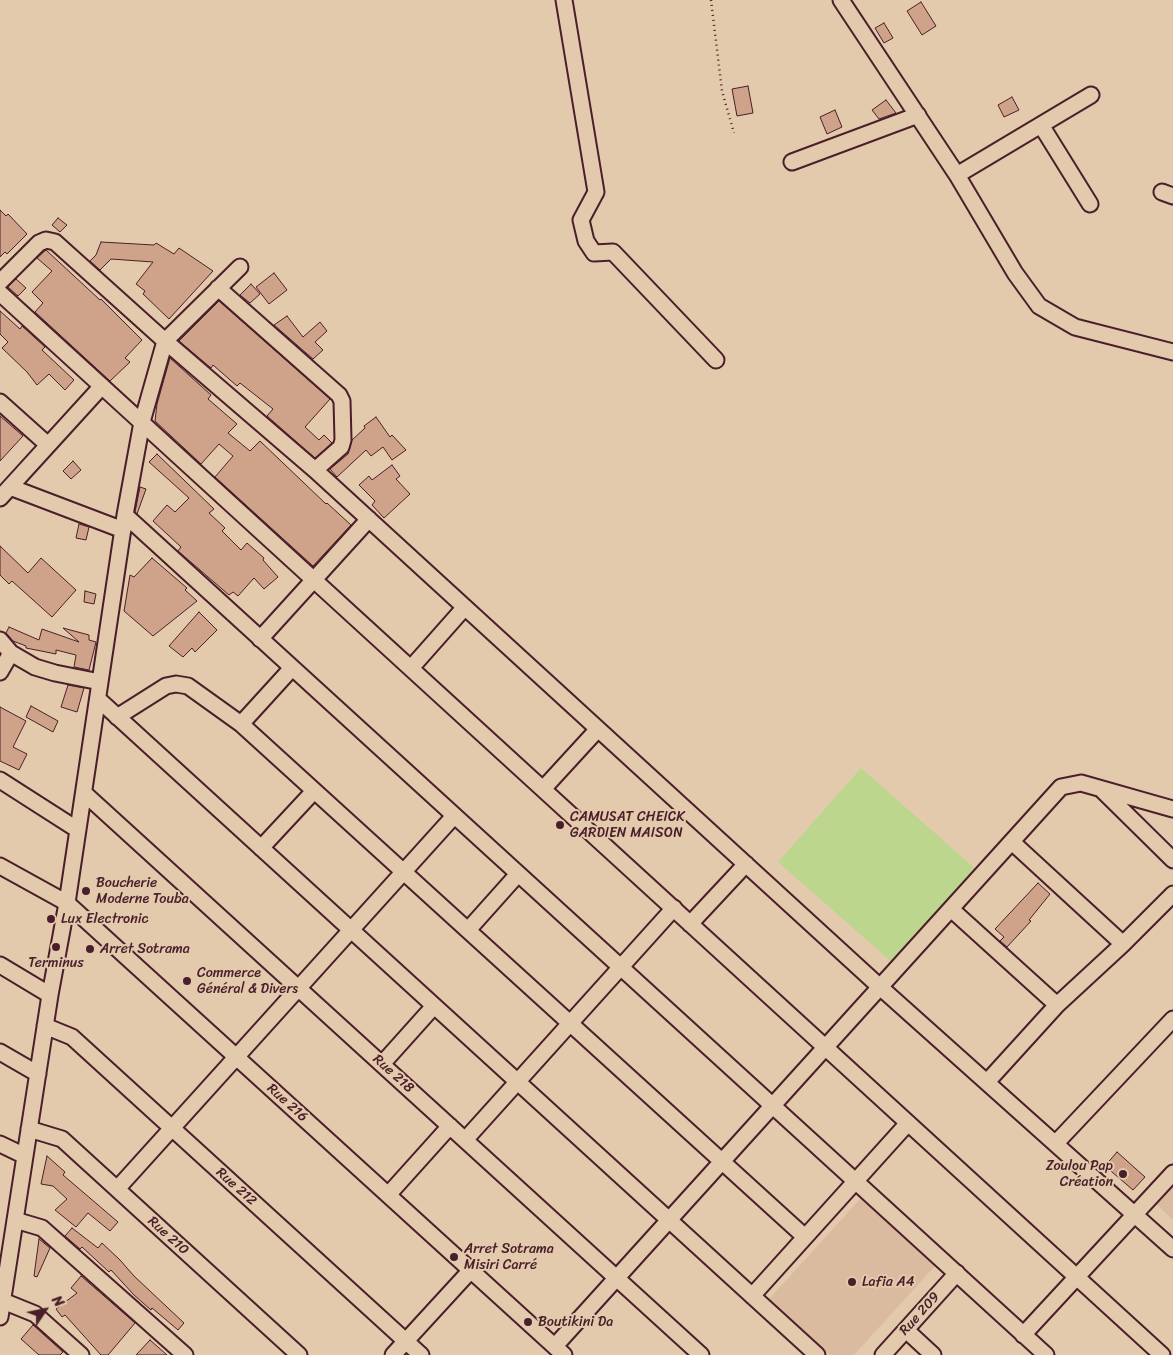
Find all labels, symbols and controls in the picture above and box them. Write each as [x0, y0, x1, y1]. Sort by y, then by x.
place label: CAMUSAT CHEICK GARDIEN MAISON [570, 809, 685, 842]
marker: CAMUSAT CHEICK GARDIEN MAISON [554, 819, 566, 831]
place label: Boucherie Moderne Touba [96, 875, 189, 908]
marker: Boucherie Moderne Touba [80, 885, 92, 897]
place label: Lux Electronic [61, 911, 149, 927]
marker: Lux Electronic [45, 913, 57, 925]
marker: Terminus [50, 941, 62, 953]
place label: Arret Sotrama [100, 941, 190, 957]
marker: Arret Sotrama [84, 943, 96, 955]
place label: Terminus [28, 955, 84, 971]
place label: Commerce Général & Divers [197, 965, 298, 998]
marker: Commerce Général & Divers [181, 975, 193, 987]
street label: Rue 218 [369, 1051, 417, 1097]
street label: Rue 216 [263, 1080, 311, 1126]
place label: Zoulou Pap Création [1046, 1158, 1113, 1190]
street label: Rue 212 [212, 1164, 260, 1210]
marker: Zoulou Pap Création [1117, 1168, 1129, 1180]
street label: Rue 210 [144, 1213, 192, 1259]
place label: Arret Sotrama Misiri Carré [464, 1241, 554, 1274]
marker: Arret Sotrama Misiri Carré [448, 1251, 460, 1263]
place label: Lafia A4 [862, 1274, 914, 1290]
marker: Lafia A4 [846, 1276, 858, 1288]
north arrow [20, 1285, 70, 1335]
street label: Rue 209 [896, 1289, 944, 1339]
text: N [45, 1290, 71, 1312]
place label: Boutikini Da [538, 1314, 613, 1330]
marker: Boutikini Da [522, 1316, 534, 1328]

